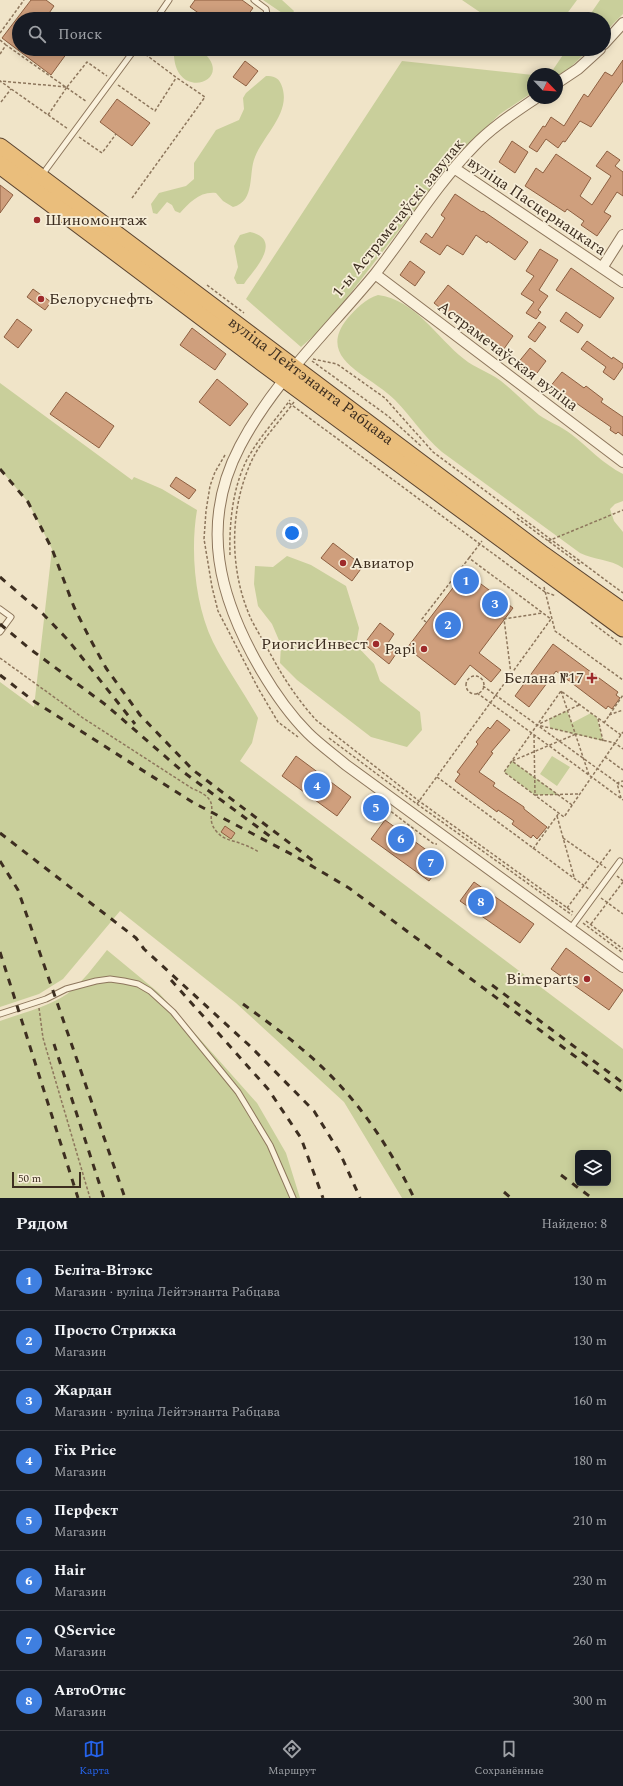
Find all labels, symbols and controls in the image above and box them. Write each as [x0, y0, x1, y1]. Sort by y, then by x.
search box [12, 12, 611, 56]
icon: search [26, 23, 48, 45]
text: Поиск [58, 23, 102, 46]
north arrow [527, 68, 563, 104]
street label: 1-ы Астрамечаўскі завулак [326, 133, 470, 303]
street label: вуліца Пасцернацкага [463, 150, 611, 262]
place label: Шиномонтаж [45, 208, 148, 232]
marker: Шиномонтаж [32, 215, 42, 225]
place label: Белоруснефть [49, 287, 153, 311]
marker: Белоруснефть [36, 294, 46, 304]
street label: Астрамечаўская вуліца [433, 295, 584, 417]
street label: вуліца Лейтэнанта Рабцава [223, 310, 399, 451]
your location [282, 523, 302, 543]
place label: Авиатор [351, 551, 414, 575]
marker: Авиатор [338, 558, 348, 568]
pin: 1 [453, 566, 479, 596]
pin: 3 [482, 589, 508, 619]
pin: 2 [435, 610, 461, 640]
place label: РиогисИнвест [261, 632, 368, 656]
place label: Papi [384, 637, 416, 661]
marker: РиогисИнвест [371, 639, 381, 649]
marker: Papi [419, 644, 429, 654]
place label: Белана №17 [504, 666, 584, 690]
marker: Белана №17 [587, 673, 597, 683]
pin: 4 [304, 771, 330, 801]
pin: 5 [363, 793, 389, 823]
pin: 6 [388, 824, 414, 854]
pin: 7 [418, 848, 444, 878]
pin: 8 [468, 887, 494, 917]
place label: Bimeparts [506, 967, 579, 991]
marker: Bimeparts [582, 974, 592, 984]
map controls [575, 1150, 611, 1186]
button: layers [575, 1150, 611, 1186]
scale bar [12, 1170, 81, 1189]
text: 50 m [18, 1170, 41, 1187]
text: Рядом [16, 1211, 68, 1237]
text: Найдено: 8 [541, 1214, 607, 1234]
text: Беліта-Вітэкс [54, 1259, 153, 1282]
text: 1 [25, 1271, 33, 1291]
text: 130 m [573, 1271, 607, 1291]
text: Магазин · вуліца Лейтэнанта Рабцава [54, 1282, 280, 1302]
text: Просто Стрижка [54, 1319, 176, 1342]
text: 2 [25, 1331, 33, 1351]
text: 130 m [573, 1331, 607, 1351]
text: Магазин [54, 1342, 106, 1362]
text: Жардан [54, 1379, 112, 1402]
text: 3 [25, 1391, 33, 1411]
text: 160 m [573, 1391, 607, 1411]
text: Магазин · вуліца Лейтэнанта Рабцава [54, 1402, 280, 1422]
text: Fix Price [54, 1439, 116, 1462]
text: 4 [25, 1451, 33, 1471]
text: 180 m [573, 1451, 607, 1471]
text: Магазин [54, 1462, 106, 1482]
text: Перфект [54, 1499, 118, 1522]
text: 5 [25, 1511, 33, 1531]
text: 210 m [573, 1511, 607, 1531]
text: Магазин [54, 1522, 106, 1542]
text: Hair [54, 1559, 86, 1582]
text: 6 [25, 1571, 33, 1591]
text: 230 m [573, 1571, 607, 1591]
text: Магазин [54, 1582, 106, 1602]
text: QService [54, 1619, 116, 1642]
text: 7 [25, 1631, 33, 1651]
text: 260 m [573, 1631, 607, 1651]
text: Магазин [54, 1642, 106, 1662]
text: АвтоОтис [54, 1679, 126, 1702]
text: 8 [25, 1691, 33, 1711]
text: 300 m [573, 1691, 607, 1711]
text: Магазин [54, 1702, 106, 1722]
tab: Карта [79, 1738, 109, 1779]
tab: Маршрут [268, 1738, 316, 1779]
tab: Сохранённые [474, 1738, 544, 1779]

